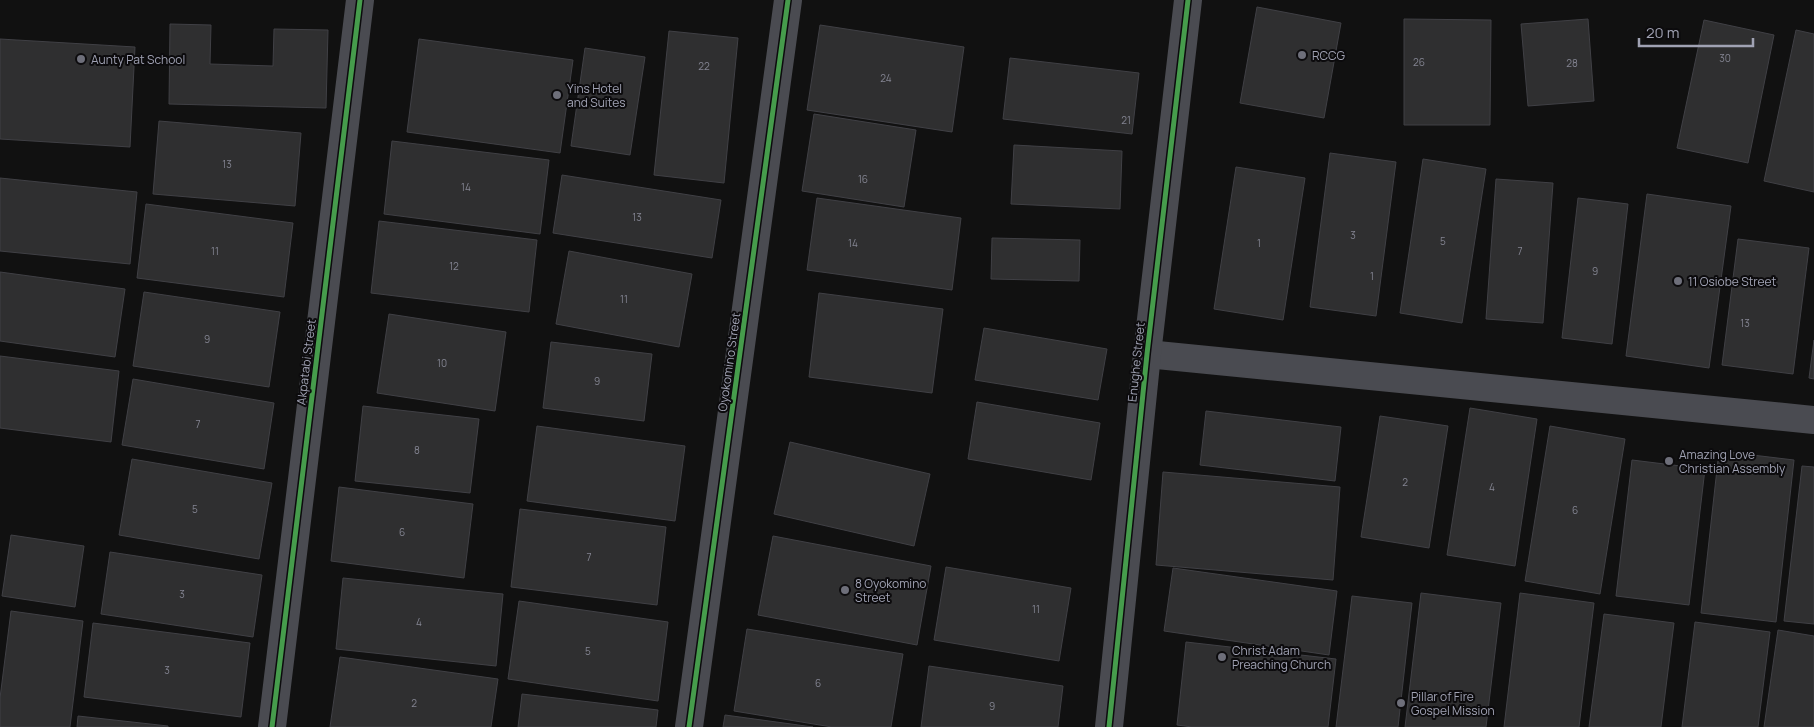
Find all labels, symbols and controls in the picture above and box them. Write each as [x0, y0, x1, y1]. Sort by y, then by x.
scale bar [1639, 15, 1753, 47]
text: 20 m [1646, 22, 1679, 43]
place label: RCCG [1312, 47, 1346, 64]
marker: RCCG [1296, 49, 1308, 61]
place label: Aunty Pat School [91, 51, 185, 68]
house number: 30 [1719, 51, 1731, 65]
marker: Aunty Pat School [75, 53, 87, 65]
house number: 26 [1413, 55, 1425, 69]
house number: 28 [1566, 56, 1578, 70]
house number: 22 [698, 59, 710, 73]
house number: 24 [880, 71, 892, 85]
place label: Yins Hotel and Suites [567, 80, 625, 111]
marker: Yins Hotel and Suites [551, 89, 563, 101]
house number: 21 [1121, 113, 1131, 127]
house number: 13 [222, 157, 232, 171]
house number: 16 [858, 172, 868, 186]
house number: 14 [461, 180, 471, 194]
house number: 13 [632, 210, 642, 224]
house number: 3 [1350, 228, 1356, 242]
house number: 5 [1440, 234, 1446, 248]
house number: 14 [848, 236, 858, 250]
house number: 1 [1257, 236, 1261, 250]
house number: 11 [211, 244, 219, 258]
house number: 7 [1517, 244, 1523, 258]
house number: 12 [449, 259, 459, 273]
house number: 9 [1592, 264, 1598, 278]
house number: 1 [1370, 269, 1374, 283]
place label: 11 Osiobe Street [1688, 273, 1777, 290]
marker: 11 Osiobe Street [1672, 275, 1684, 287]
house number: 11 [620, 292, 628, 306]
street label: Oyokomino Street [714, 311, 744, 413]
house number: 13 [1740, 316, 1750, 330]
street label: Akpatabi Street [292, 318, 320, 406]
street label: Enughe Street [1123, 321, 1149, 403]
house number: 9 [204, 332, 210, 346]
house number: 10 [437, 356, 447, 370]
house number: 9 [594, 374, 600, 388]
house number: 7 [195, 417, 201, 431]
house number: 8 [414, 443, 420, 457]
place label: Amazing Love Christian Assembly [1679, 446, 1786, 477]
marker: Amazing Love Christian Assembly [1663, 455, 1675, 467]
house number: 2 [1402, 475, 1408, 489]
house number: 4 [1489, 480, 1495, 494]
house number: 5 [192, 502, 198, 516]
house number: 6 [1572, 503, 1578, 517]
house number: 6 [399, 525, 405, 539]
house number: 7 [586, 550, 592, 564]
place label: 8 Oyokomino Street [855, 575, 926, 606]
marker: 8 Oyokomino Street [839, 584, 851, 596]
house number: 3 [179, 587, 185, 601]
house number: 11 [1032, 602, 1040, 616]
house number: 4 [416, 615, 422, 629]
place label: Christ Adam Preaching Church [1232, 642, 1331, 673]
house number: 5 [585, 644, 591, 658]
marker: Christ Adam Preaching Church [1216, 651, 1228, 663]
house number: 3 [164, 663, 170, 677]
house number: 6 [815, 676, 821, 690]
place label: Pillar of Fire Gospel Mission [1411, 688, 1495, 719]
house number: 2 [411, 696, 417, 710]
marker: Pillar of Fire Gospel Mission [1395, 697, 1407, 709]
house number: 9 [989, 699, 995, 713]

